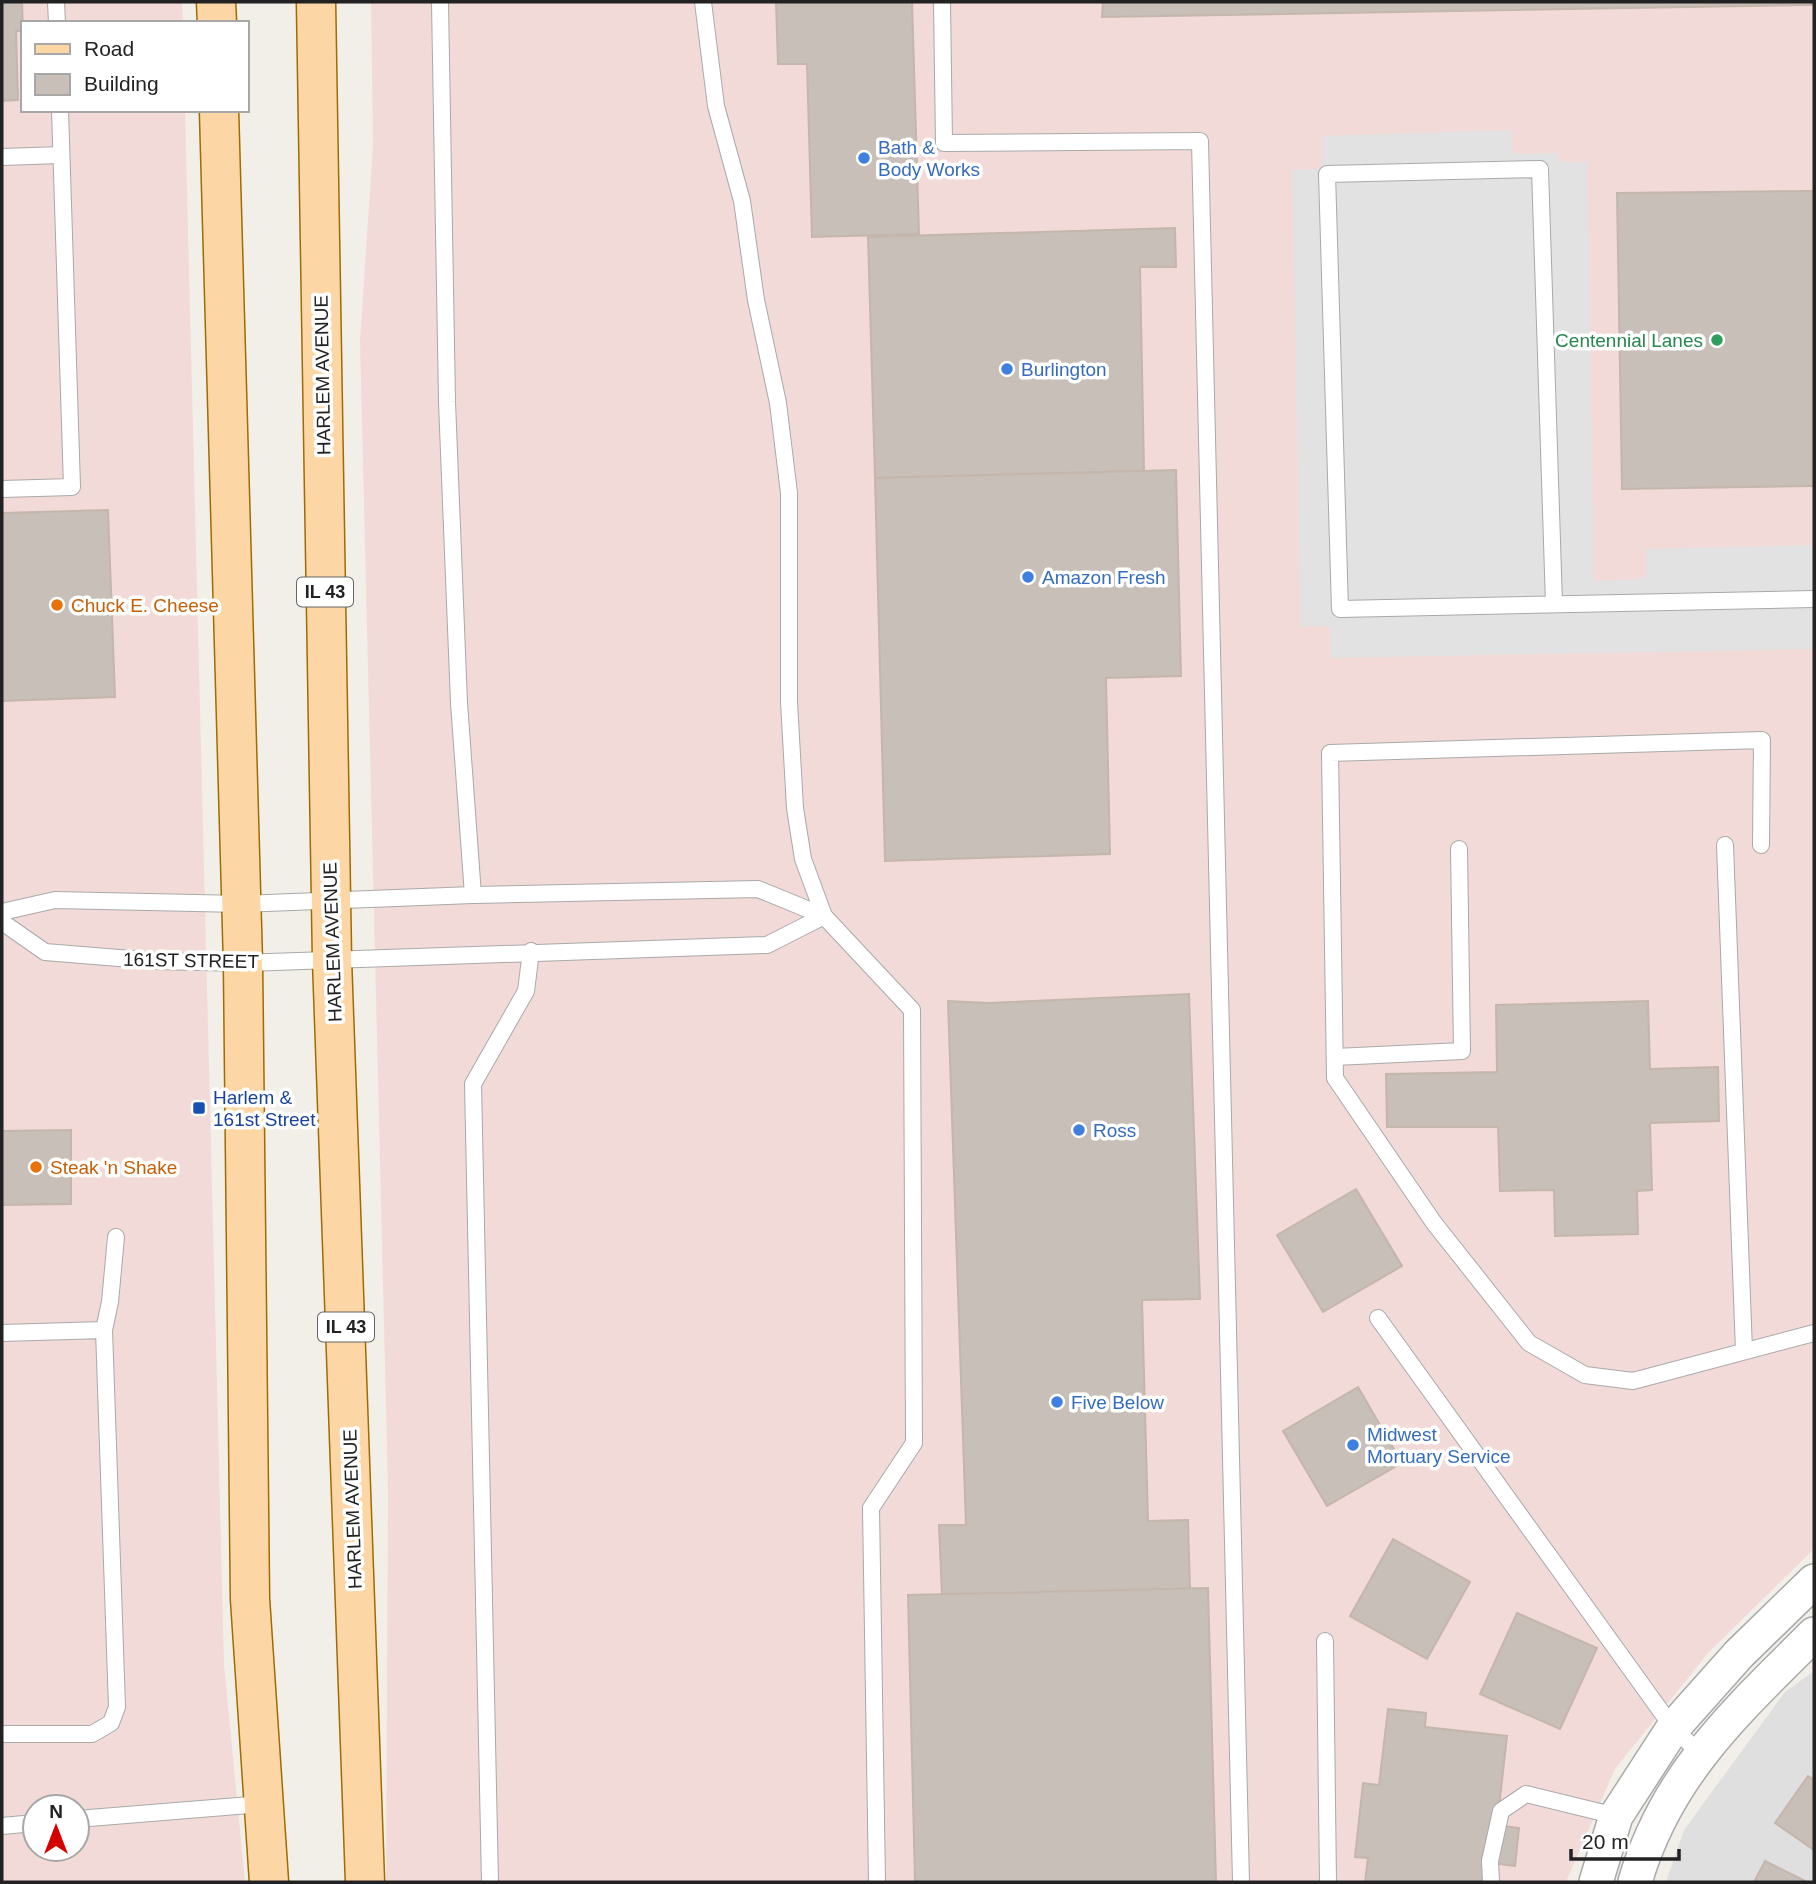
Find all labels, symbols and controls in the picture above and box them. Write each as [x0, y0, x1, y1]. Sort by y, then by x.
legend [21, 21, 248, 112]
text: Road [84, 37, 134, 60]
text: Building [84, 72, 159, 95]
place label: Bath & Body Works [878, 137, 980, 180]
marker: Bath & Body Works [856, 150, 872, 166]
street label: HARLEM AVENUE [311, 295, 334, 455]
place label: Centennial Lanes [1555, 330, 1703, 351]
marker: Centennial Lanes [1709, 332, 1725, 348]
place label: Burlington [1021, 359, 1107, 380]
marker: Burlington [999, 361, 1015, 377]
place label: Amazon Fresh [1042, 567, 1166, 588]
marker: Amazon Fresh [1020, 569, 1036, 585]
road number: IL 43 [297, 578, 353, 606]
place label: Chuck E. Cheese [71, 595, 219, 616]
marker: Chuck E. Cheese [49, 597, 65, 613]
street label: HARLEM AVENUE [319, 862, 346, 1022]
street label: 161ST STREET [123, 949, 259, 972]
place label: Harlem & 161st Street [213, 1087, 316, 1130]
marker: Harlem & 161st Street [191, 1100, 207, 1116]
place label: Ross [1093, 1120, 1136, 1141]
marker: Ross [1071, 1122, 1087, 1138]
place label: Steak 'n Shake [50, 1157, 177, 1178]
marker: Steak 'n Shake [28, 1159, 44, 1175]
road number: IL 43 [318, 1312, 374, 1342]
place label: Five Below [1071, 1392, 1164, 1413]
marker: Five Below [1049, 1394, 1065, 1410]
place label: Midwest Mortuary Service [1367, 1424, 1511, 1467]
street label: HARLEM AVENUE [339, 1429, 366, 1589]
marker: Midwest Mortuary Service [1345, 1437, 1361, 1453]
north arrow [21, 1793, 91, 1863]
text: N [49, 1801, 63, 1822]
scale bar [1571, 1818, 1680, 1862]
text: 20 m [1582, 1830, 1629, 1853]

